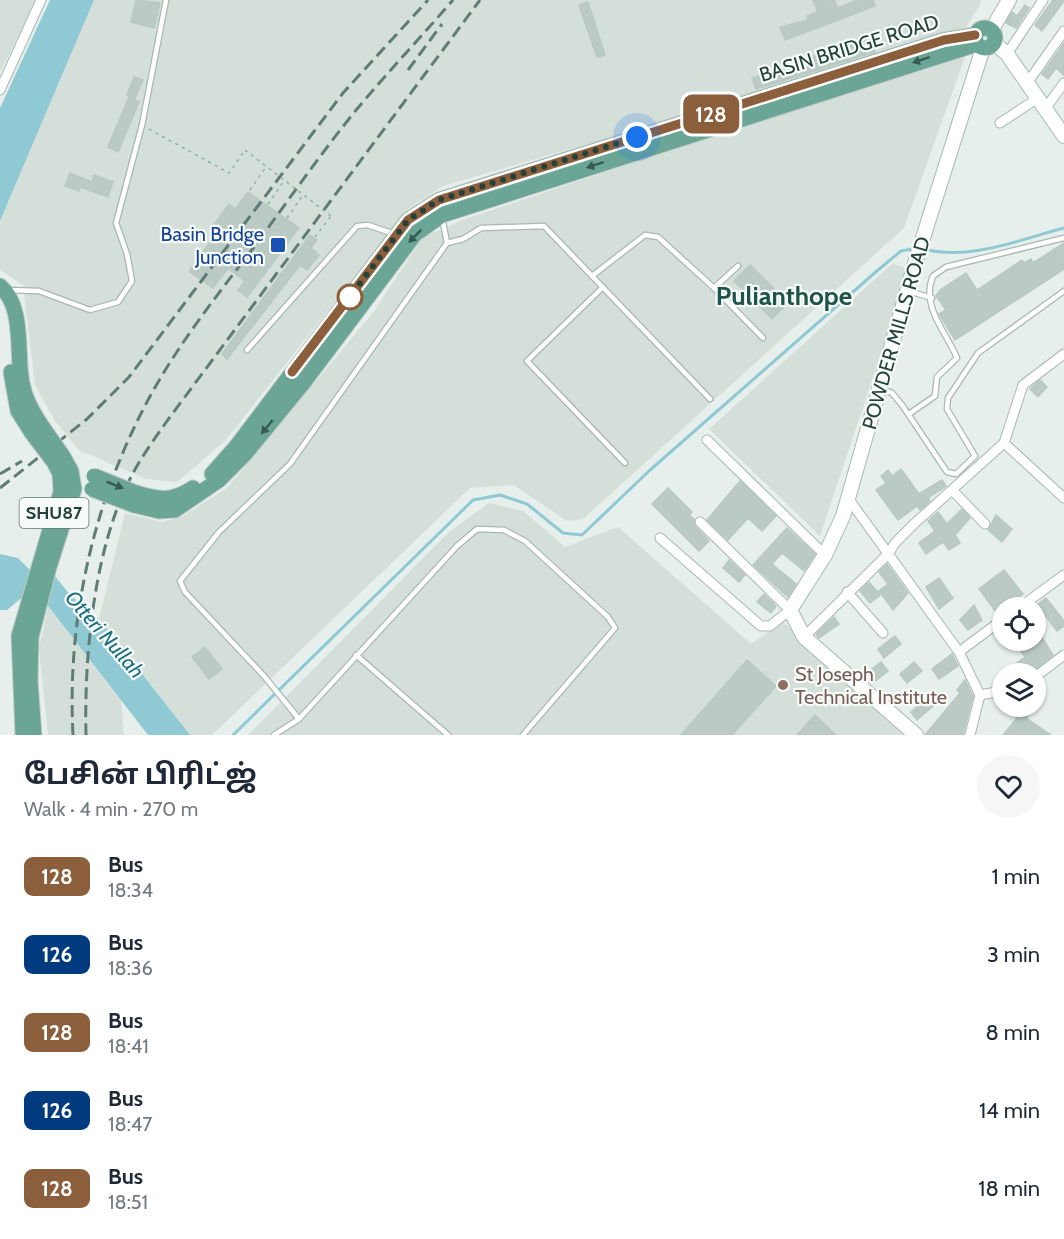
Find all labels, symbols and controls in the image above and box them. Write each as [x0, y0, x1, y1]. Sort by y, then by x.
street label: BASIN BRIDGE ROAD [756, 9, 942, 87]
one-way arrow [912, 56, 930, 66]
line badge: 128 [676, 94, 746, 134]
text: 128 [695, 102, 727, 127]
your location [622, 122, 652, 152]
one-way arrow [586, 161, 604, 171]
place label: Basin Bridge Junction [161, 222, 264, 269]
one-way arrow [409, 228, 423, 242]
street label: POWDER MILLS ROAD [857, 234, 935, 432]
marker: Basin Bridge Junction [269, 236, 287, 254]
district label: Pulianthope [716, 280, 852, 312]
unlabelled marker [337, 284, 363, 310]
one-way arrow [261, 419, 274, 434]
one-way arrow [107, 480, 125, 490]
road number: SHU87 [20, 498, 88, 528]
water label: Otteri Nullah [60, 585, 150, 683]
map controls [992, 597, 1046, 717]
button: locate [992, 597, 1046, 651]
place label: St Joseph Technical Institute [795, 662, 947, 709]
button: layers [992, 663, 1046, 717]
marker: St Joseph Technical Institute [776, 678, 790, 692]
button: heart [977, 755, 1040, 818]
text: பேசின் பிரிட்ஜ் [24, 757, 257, 791]
text: Walk · 4 min · 270 m [24, 797, 198, 821]
text: Bus [108, 851, 143, 878]
text: 1 min [992, 863, 1040, 890]
text: 128 [41, 864, 73, 889]
text: 18:34 [108, 878, 153, 902]
text: Bus [108, 929, 143, 956]
text: 3 min [987, 941, 1040, 968]
text: 126 [42, 942, 72, 967]
text: 18:36 [108, 956, 153, 980]
text: Bus [108, 1007, 143, 1034]
text: 8 min [985, 1019, 1040, 1046]
text: 128 [41, 1020, 73, 1045]
text: 18:41 [108, 1034, 149, 1058]
text: Bus [108, 1085, 143, 1112]
text: 14 min [979, 1097, 1040, 1124]
text: 126 [42, 1098, 72, 1123]
text: 18:47 [108, 1112, 152, 1136]
text: Bus [108, 1163, 143, 1190]
text: 18 min [978, 1175, 1040, 1202]
text: 128 [41, 1176, 73, 1201]
text: 18:51 [108, 1190, 148, 1214]

